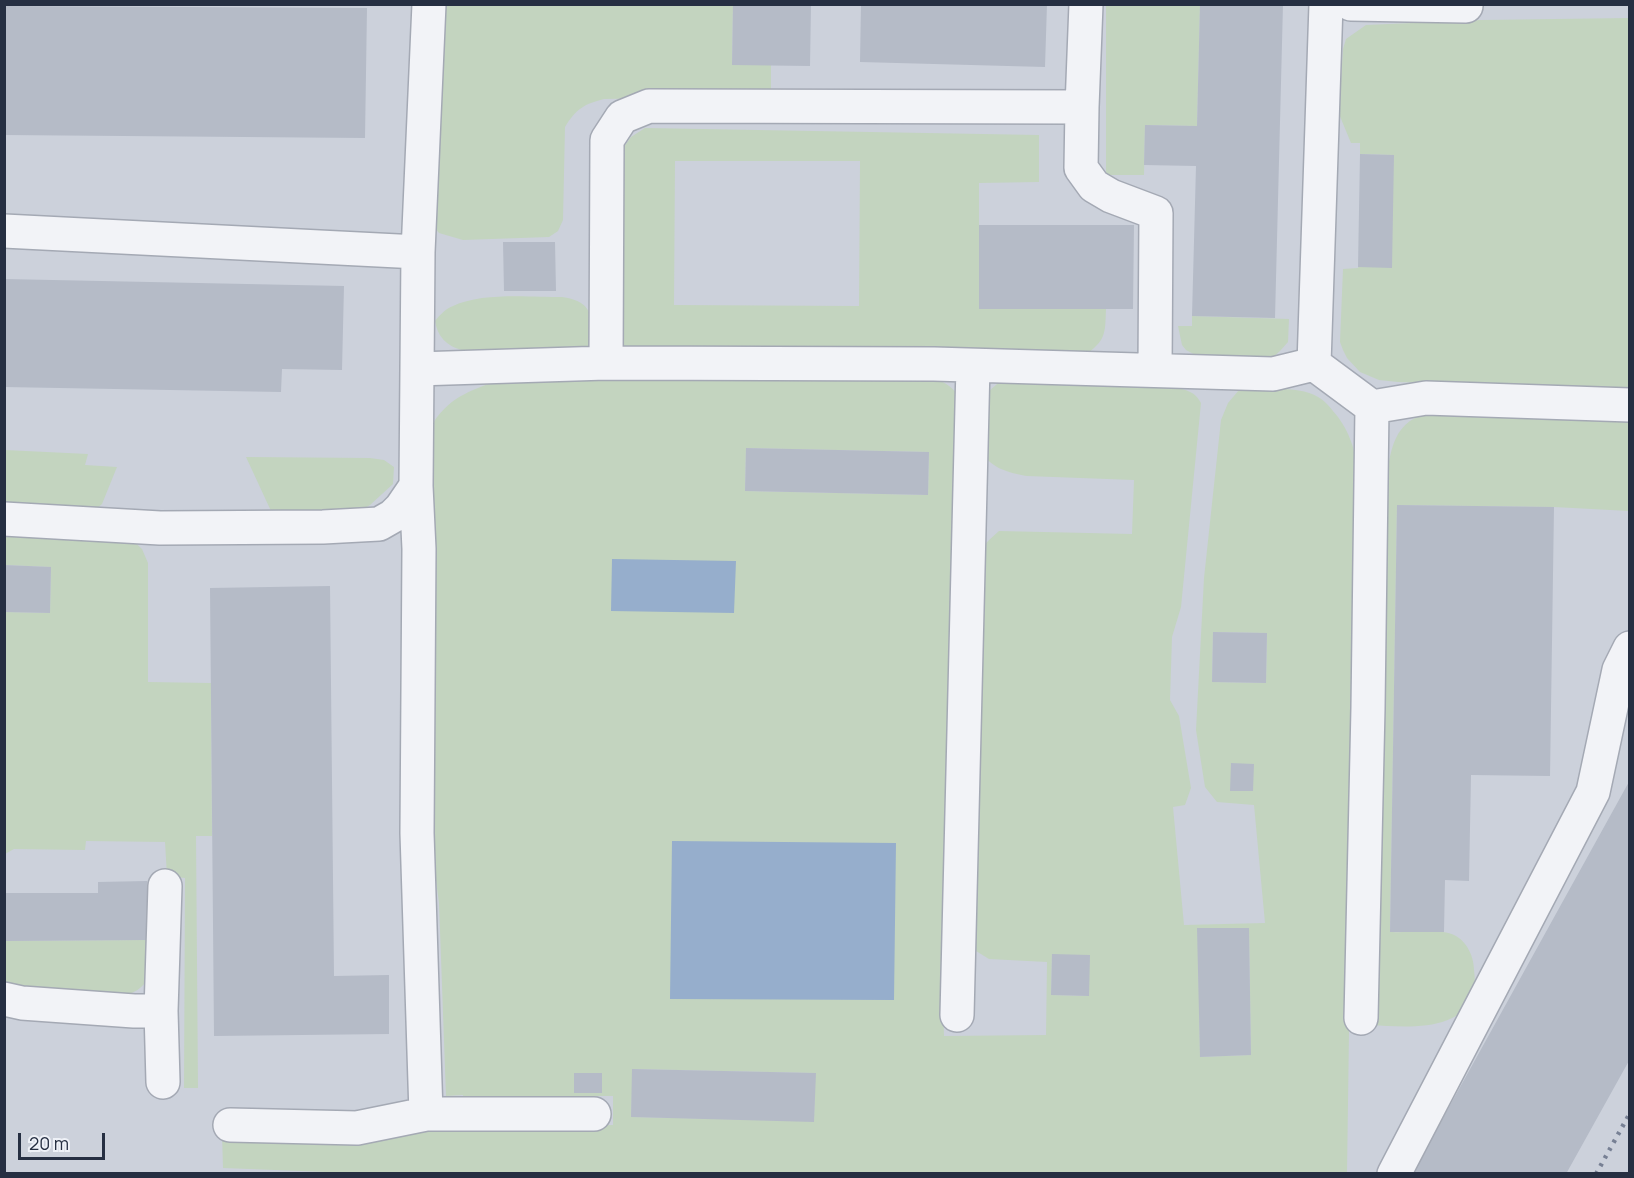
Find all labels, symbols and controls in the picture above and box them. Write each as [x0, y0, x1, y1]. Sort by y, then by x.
scale bar [21, 1121, 108, 1159]
text: 20 m [29, 1131, 69, 1155]

